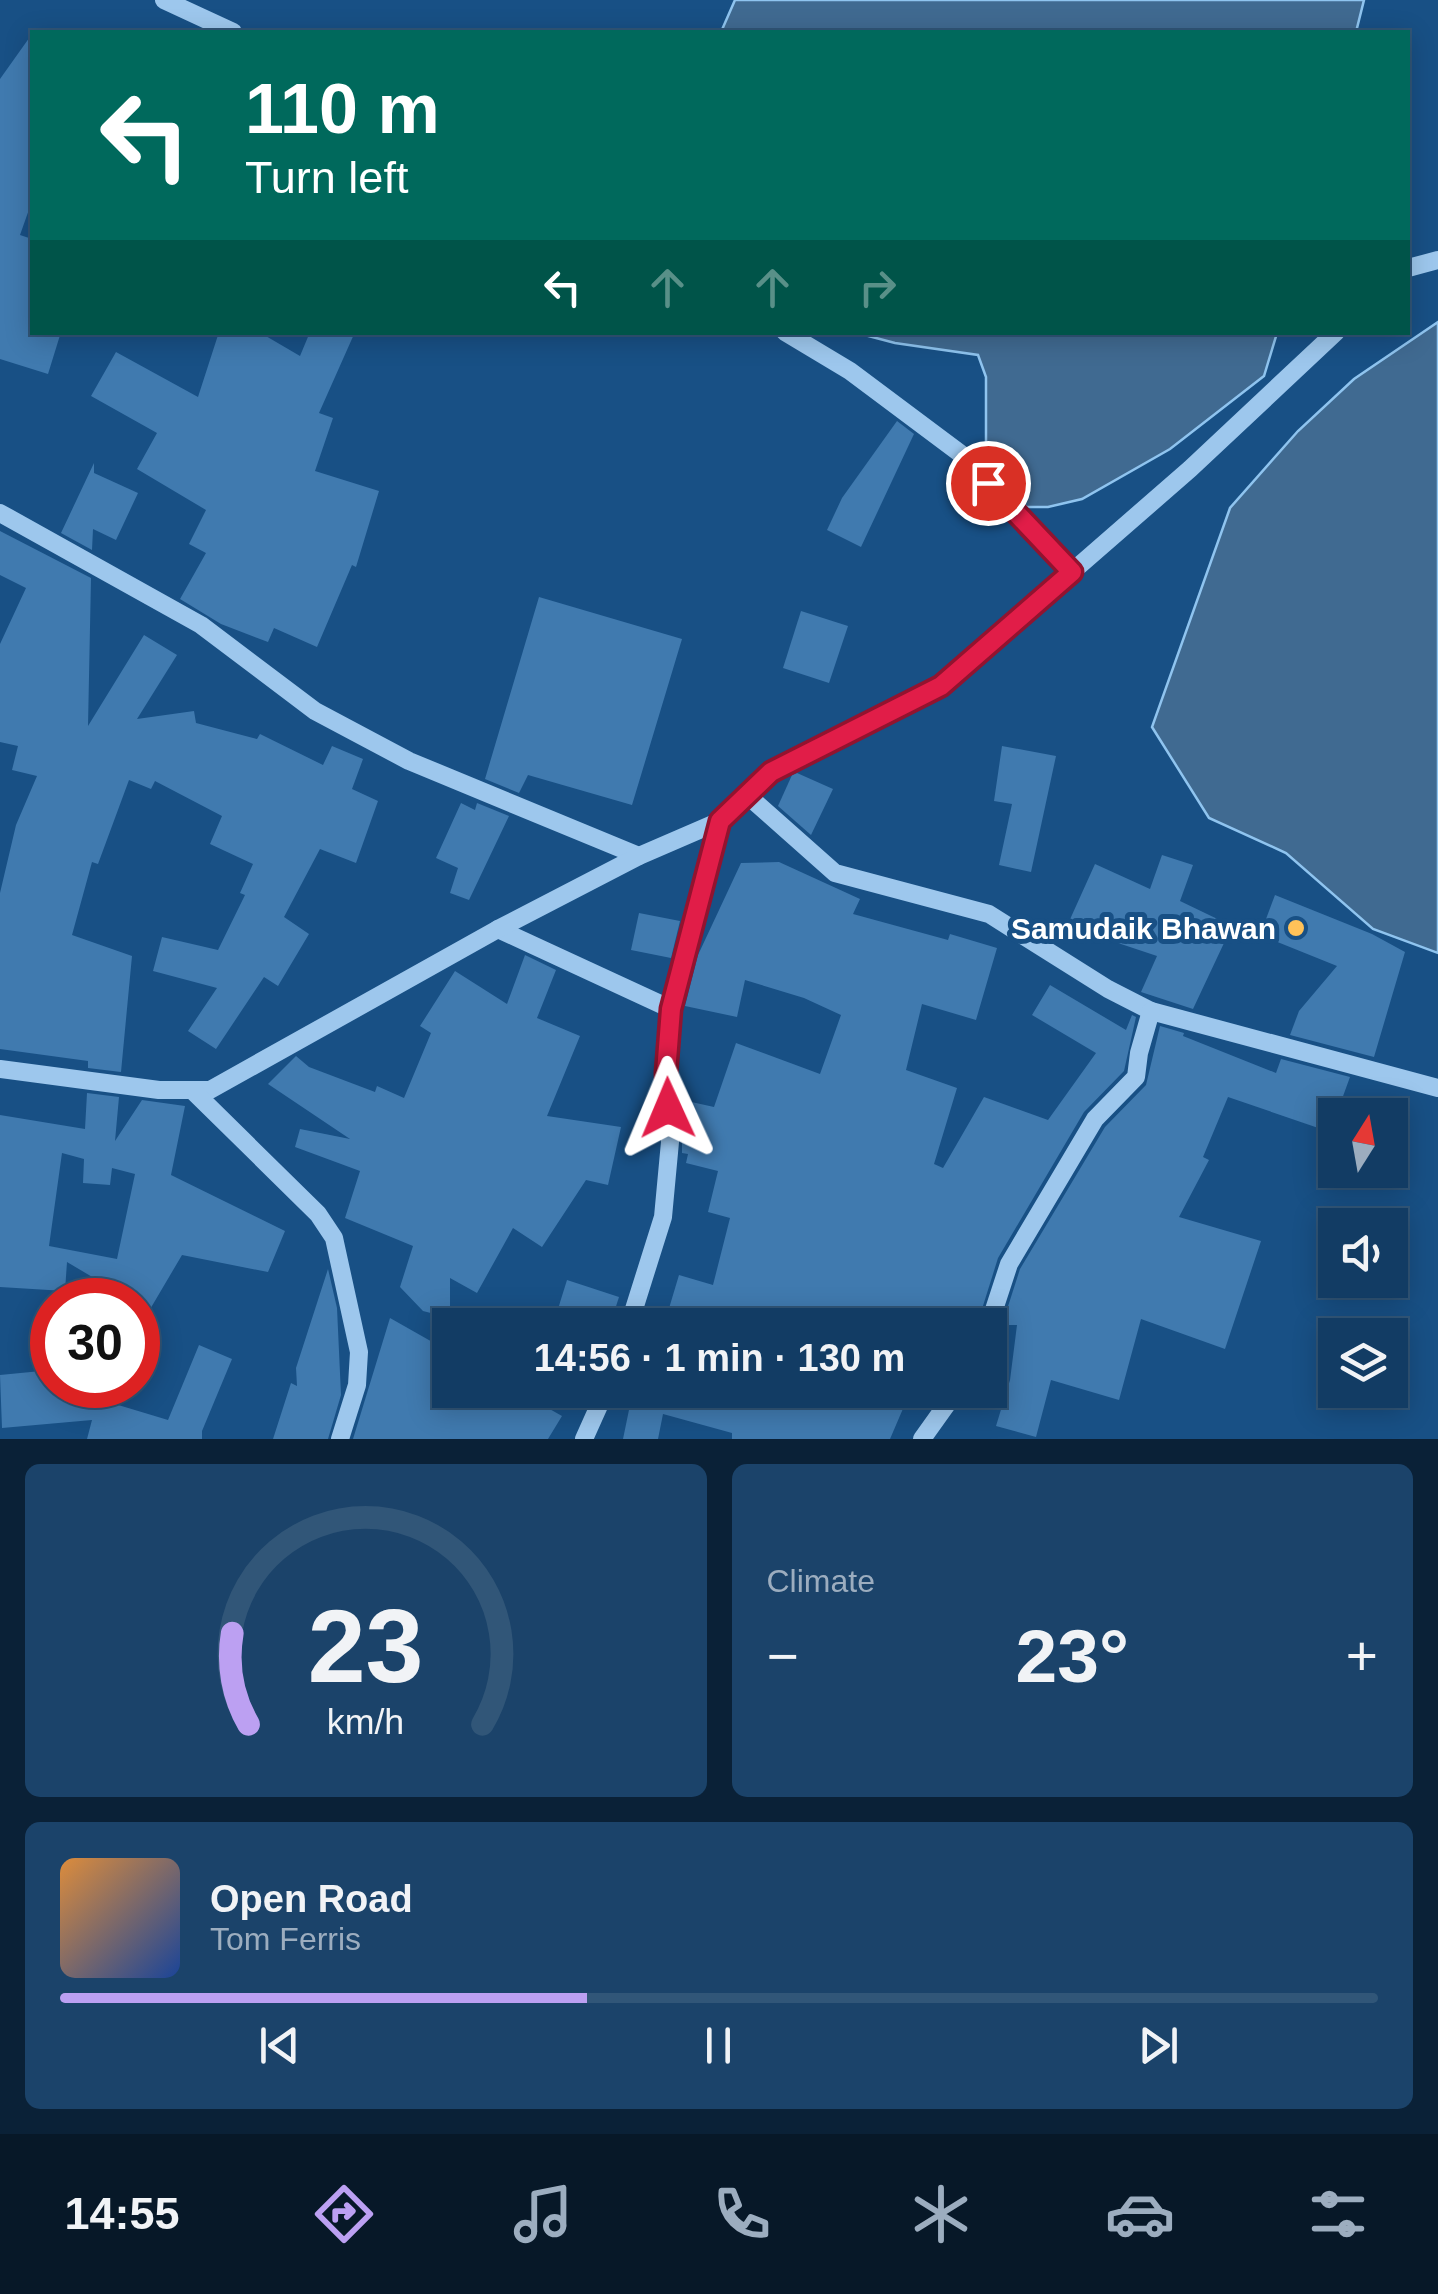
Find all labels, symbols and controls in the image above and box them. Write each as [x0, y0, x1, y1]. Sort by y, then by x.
icon: left [80, 70, 210, 200]
text: 110 m [245, 70, 440, 148]
text: Turn left [245, 152, 408, 203]
icon: left [535, 260, 590, 315]
icon: ahead [640, 260, 695, 315]
icon: ahead [745, 260, 800, 315]
icon: right [850, 260, 905, 315]
pin [946, 441, 1031, 526]
icon: arrive [961, 456, 1016, 511]
place label: Samudaik Bhawan [1011, 912, 1276, 945]
marker: Samudaik Bhawan [1285, 917, 1307, 939]
position arrow [616, 1056, 720, 1160]
north arrow [1318, 1098, 1408, 1188]
map controls [1318, 1098, 1408, 1408]
button: sound [1318, 1208, 1408, 1298]
speed limit sign: 30 [30, 1278, 160, 1408]
button: layers [1318, 1318, 1408, 1408]
text: 14:56 · 1 min · 130 m [534, 1337, 905, 1379]
text: Climate [767, 1563, 875, 1599]
text: 23 [308, 1588, 424, 1704]
text: 23° [1016, 1614, 1129, 1698]
text: − [767, 1625, 799, 1687]
text: + [1346, 1625, 1378, 1687]
text: km/h [327, 1702, 404, 1742]
text: Open Road [210, 1878, 413, 1920]
text: Tom Ferris [210, 1921, 361, 1957]
icon: previous [252, 2018, 307, 2073]
icon: pause [691, 2018, 746, 2073]
icon: next [1131, 2018, 1186, 2073]
icon: directions [309, 2179, 379, 2249]
icon: music [508, 2179, 578, 2249]
icon: phone [707, 2179, 777, 2249]
icon: climate [906, 2179, 976, 2249]
icon: car [1105, 2179, 1175, 2249]
icon: filters [1303, 2179, 1373, 2249]
text: 14:55 [64, 2188, 180, 2239]

